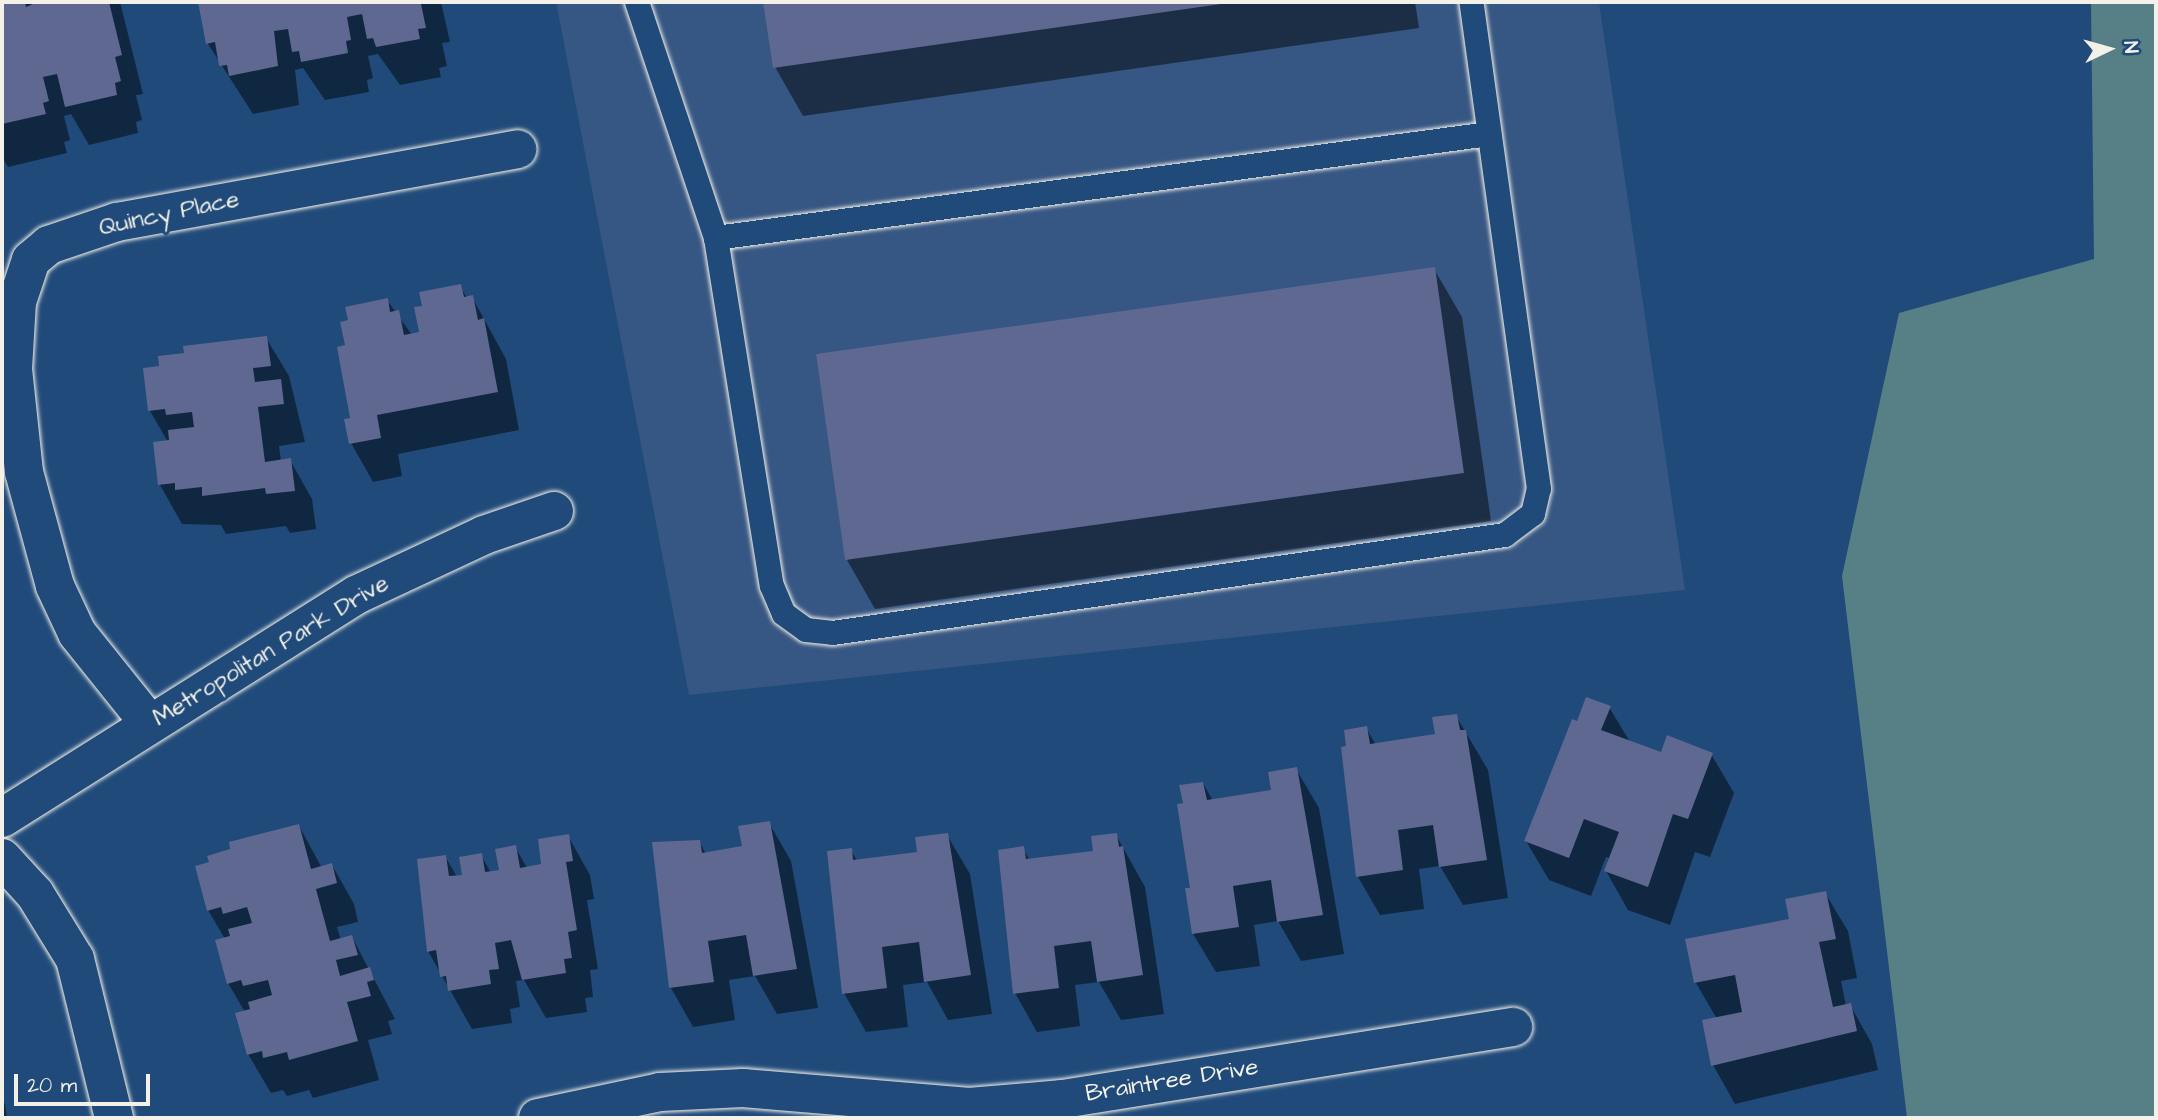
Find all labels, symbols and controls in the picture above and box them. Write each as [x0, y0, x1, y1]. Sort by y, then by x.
north arrow [2074, 14, 2144, 84]
text: N [2116, 40, 2144, 54]
street label: Quincy Place [96, 185, 242, 243]
street label: Metropolitan Park Drive [148, 569, 394, 733]
street label: Braintree Drive [1084, 1053, 1260, 1109]
scale bar [18, 1060, 154, 1104]
text: 20 m [27, 1071, 77, 1100]

